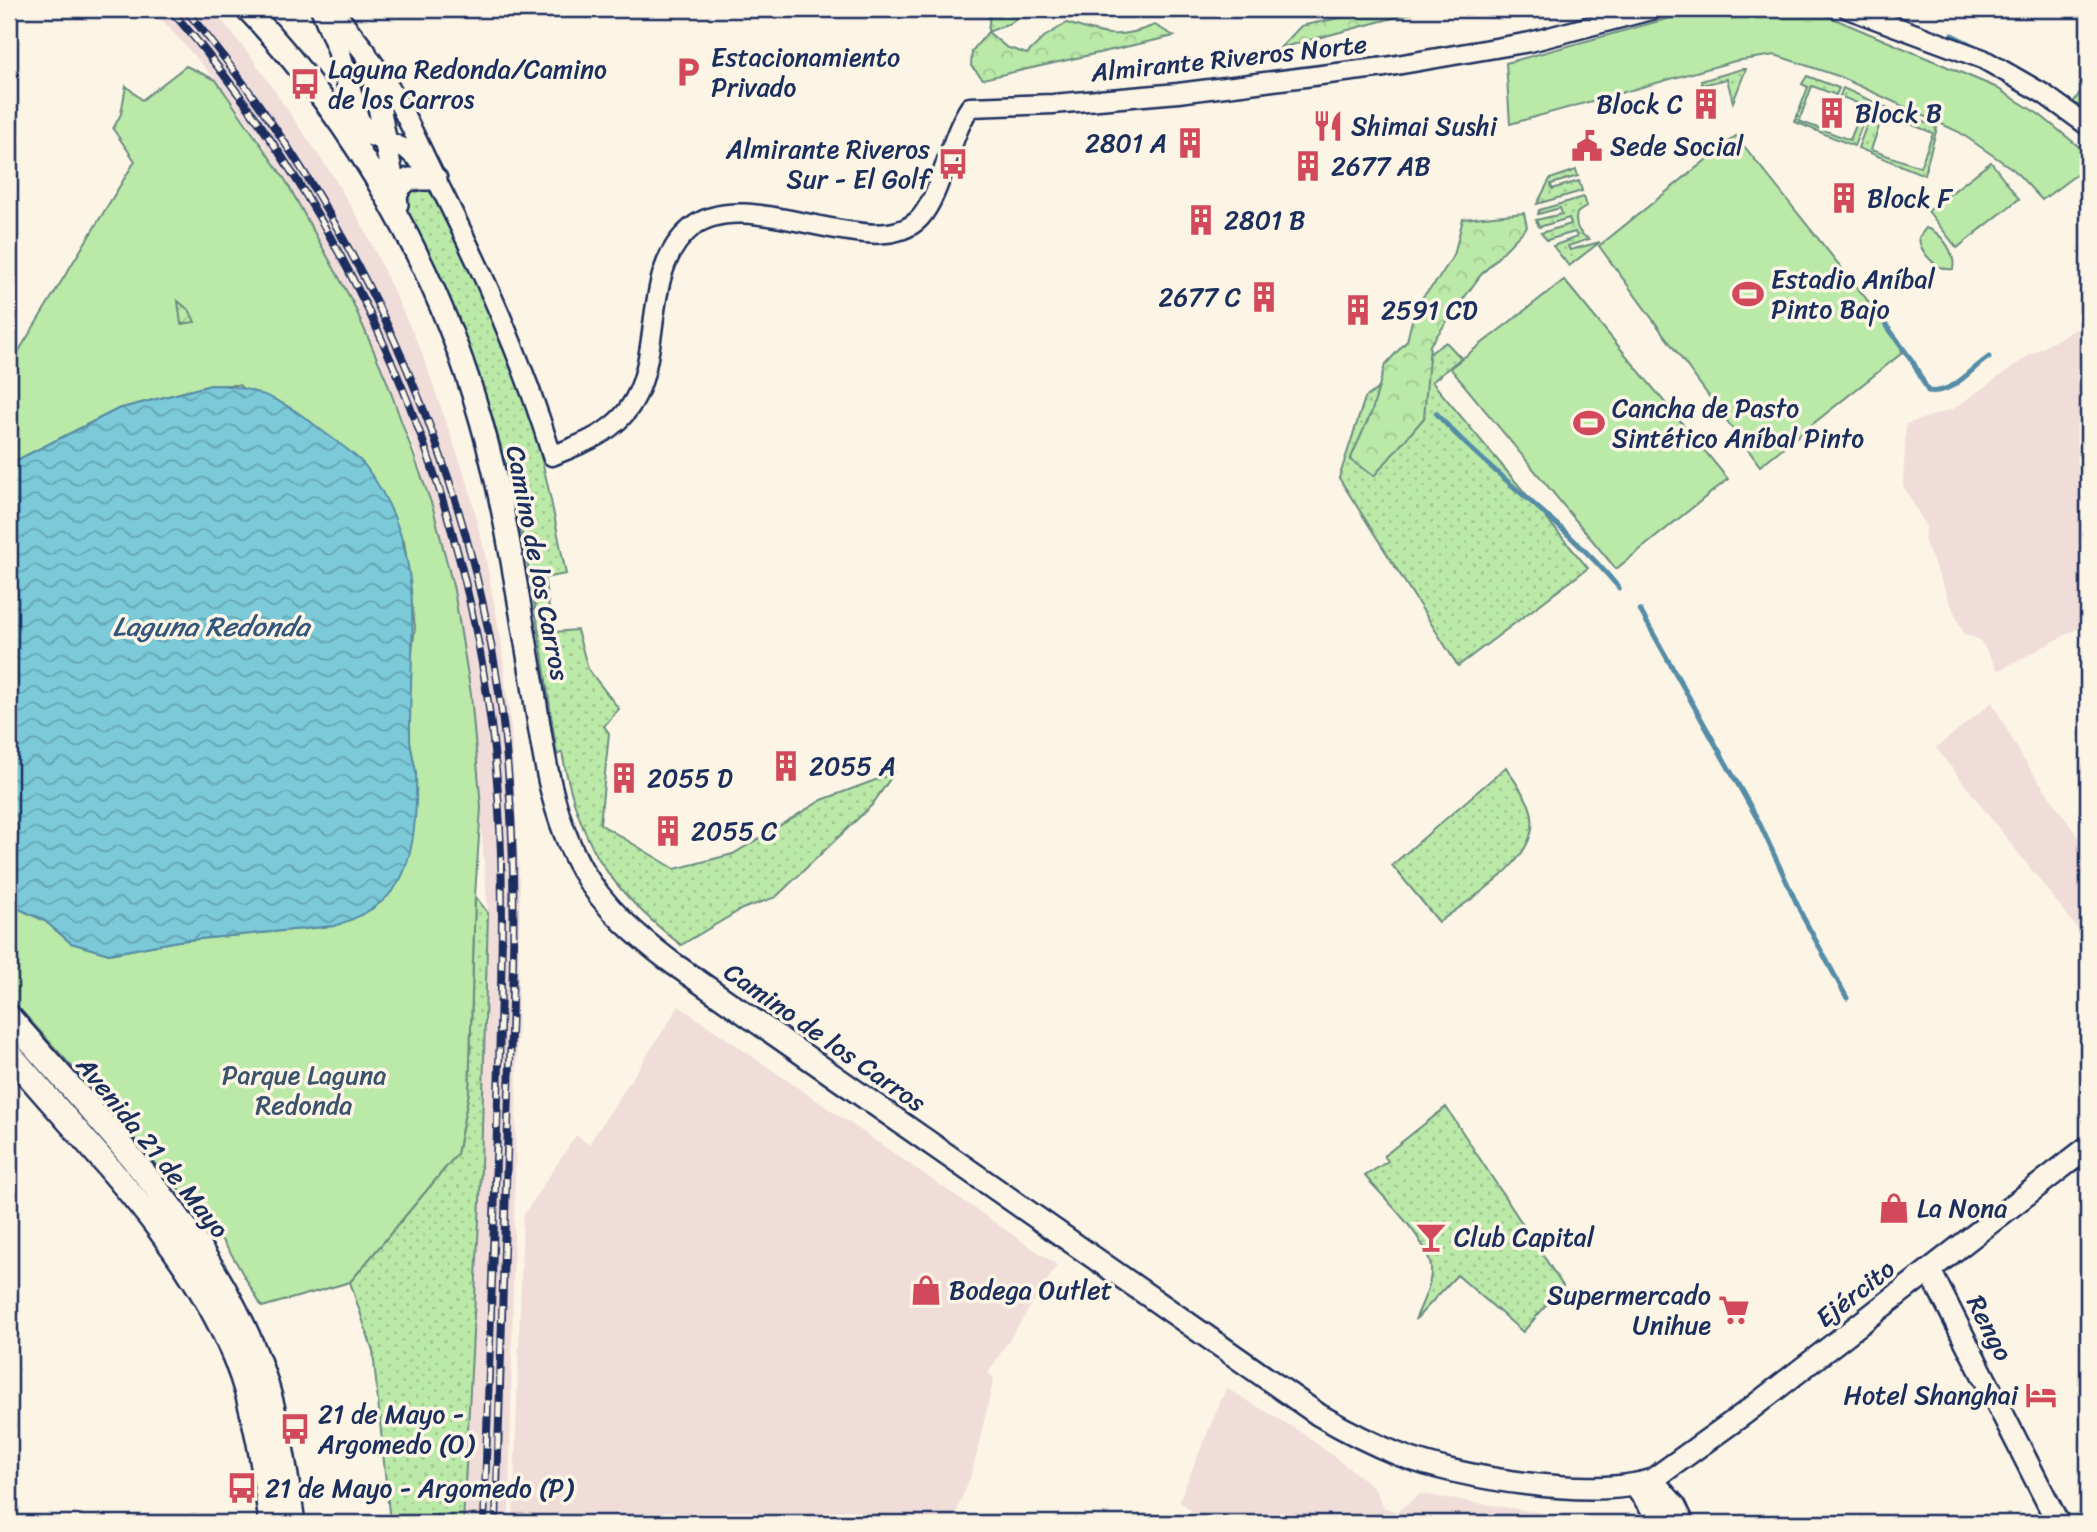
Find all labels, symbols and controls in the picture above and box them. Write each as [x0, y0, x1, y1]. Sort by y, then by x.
street label: Almirante Riveros Norte [1088, 21, 1369, 95]
place label: Estacionamiento Privado [711, 34, 900, 110]
place label: Laguna Redonda/Camino de los Carros [328, 46, 607, 122]
parking icon: Estacionamiento Privado [671, 55, 705, 89]
bus stop icon: Laguna Redonda/Camino de los Carros [288, 67, 322, 101]
place label: Block C [1596, 81, 1683, 127]
building icon: Block C [1689, 87, 1723, 121]
place label: Block B [1855, 90, 1942, 136]
building icon: Block B [1815, 96, 1849, 130]
place label: Shimai Sushi [1351, 103, 1498, 149]
restaurant icon: Shimai Sushi [1311, 109, 1345, 143]
place label: 2801 A [1085, 120, 1167, 166]
place label: Sede Social [1610, 123, 1744, 169]
place label: Almirante Riveros Sur - El Golf [725, 126, 933, 202]
building icon: 2801 A [1173, 126, 1207, 160]
public building icon: Sede Social [1570, 129, 1604, 163]
place label: 2677 AB [1331, 143, 1431, 189]
bus stop icon: Almirante Riveros Sur - El Golf [936, 147, 970, 181]
building icon: 2677 AB [1291, 149, 1325, 183]
place label: Block F [1867, 175, 1954, 221]
building icon: Block F [1827, 181, 1861, 215]
place label: 2801 B [1224, 197, 1305, 243]
building icon: 2801 B [1184, 203, 1218, 237]
place label: Estadio Aníbal Pinto Bajo [1771, 256, 1935, 332]
place label: 2677 C [1159, 274, 1241, 320]
sports icon: Estadio Aníbal Pinto Bajo [1731, 277, 1765, 311]
building icon: 2677 C [1247, 280, 1281, 314]
place label: 2591 CD [1381, 287, 1478, 333]
building icon: 2591 CD [1341, 293, 1375, 327]
place label: Cancha de Pasto Sintético Aníbal Pinto [1612, 385, 1864, 461]
sports icon: Cancha de Pasto Sintético Aníbal Pinto [1572, 406, 1606, 440]
street label: Camino de los Carros [493, 441, 583, 685]
water label: Laguna Redonda [113, 602, 312, 651]
place label: 2055 A [809, 743, 896, 789]
building icon: 2055 A [769, 749, 803, 783]
place label: 2055 D [647, 755, 733, 801]
building icon: 2055 D [607, 761, 641, 795]
place label: 2055 C [691, 808, 777, 854]
building icon: 2055 C [651, 814, 685, 848]
street label: Camino de los Carros [714, 950, 936, 1124]
street label: Avenida 21 de Mayo [64, 1044, 242, 1249]
park label: Parque Laguna Redonda [222, 1052, 386, 1128]
place label: La Nona [1917, 1185, 2007, 1231]
shop icon: La Nona [1877, 1191, 1911, 1225]
place label: Club Capital [1454, 1214, 1595, 1260]
bar icon: Club Capital [1414, 1220, 1448, 1254]
street label: Ejército [1805, 1247, 1905, 1339]
place label: Bodega Outlet [949, 1267, 1112, 1313]
place label: Supermercado Unihue [1547, 1272, 1711, 1348]
shop icon: Bodega Outlet [909, 1273, 943, 1307]
street label: Rengo [1954, 1287, 2026, 1369]
supermarket icon: Supermercado Unihue [1717, 1293, 1751, 1327]
place label: Hotel Shanghai [1843, 1372, 2019, 1418]
hotel icon: Hotel Shanghai [2024, 1378, 2058, 1412]
place label: 21 de Mayo - Argomedo (O) [317, 1391, 476, 1467]
bus stop icon: 21 de Mayo - Argomedo (O) [278, 1412, 312, 1446]
place label: 21 de Mayo - Argomedo (P) [265, 1465, 575, 1511]
bus stop icon: 21 de Mayo - Argomedo (P) [225, 1471, 259, 1505]

